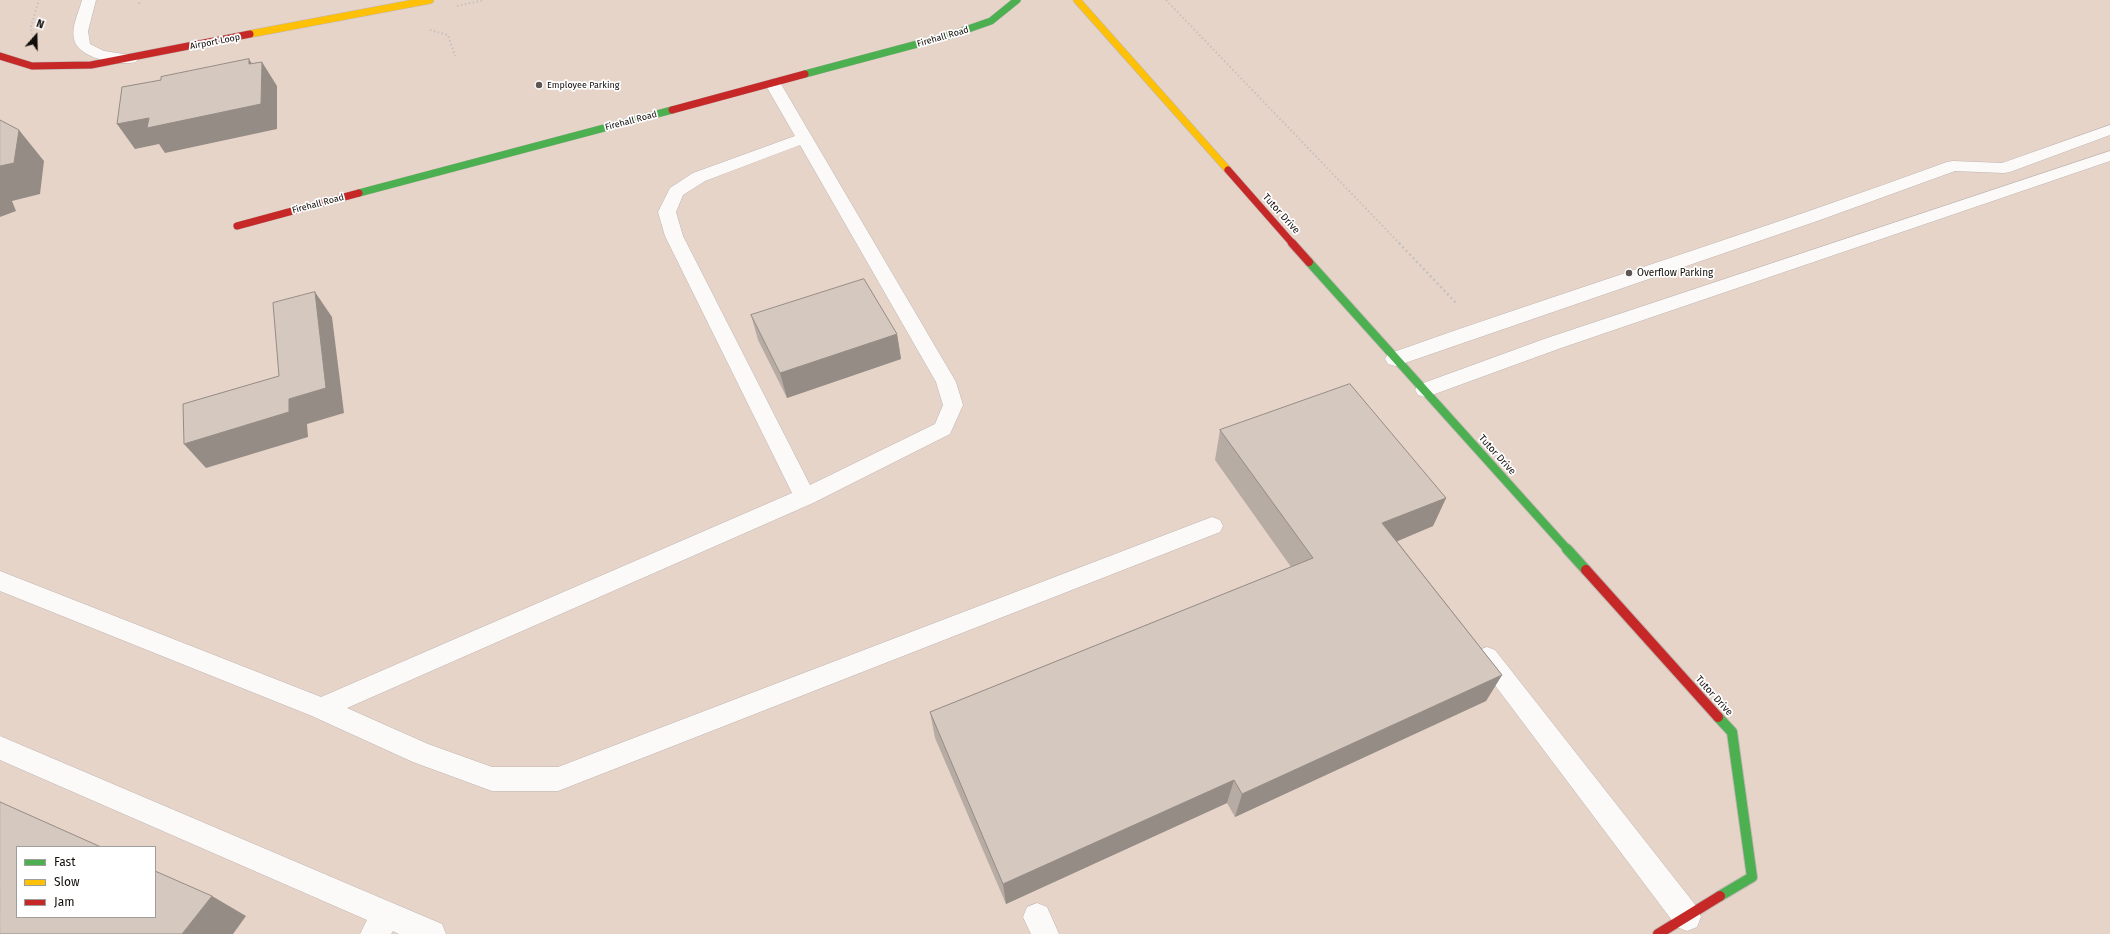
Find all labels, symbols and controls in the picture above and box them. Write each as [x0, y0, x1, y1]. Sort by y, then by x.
north arrow [16, 16, 56, 56]
text: N [35, 17, 46, 32]
street label: Firehall Road [916, 24, 970, 50]
street label: Airport Loop [189, 32, 241, 52]
marker: Employee Parking [534, 80, 544, 90]
place label: Employee Parking [547, 80, 619, 90]
street label: Firehall Road [604, 109, 658, 133]
street label: Tutor Drive [1260, 191, 1302, 237]
street label: Firehall Road [291, 192, 345, 216]
place label: Overflow Parking [1637, 267, 1713, 279]
marker: Overflow Parking [1624, 268, 1634, 278]
street label: Tutor Drive [1476, 432, 1518, 478]
street label: Tutor Drive [1693, 673, 1735, 719]
legend [16, 846, 156, 918]
text: Fast [54, 855, 76, 869]
text: Slow [54, 875, 80, 889]
text: Jam [54, 895, 74, 909]

